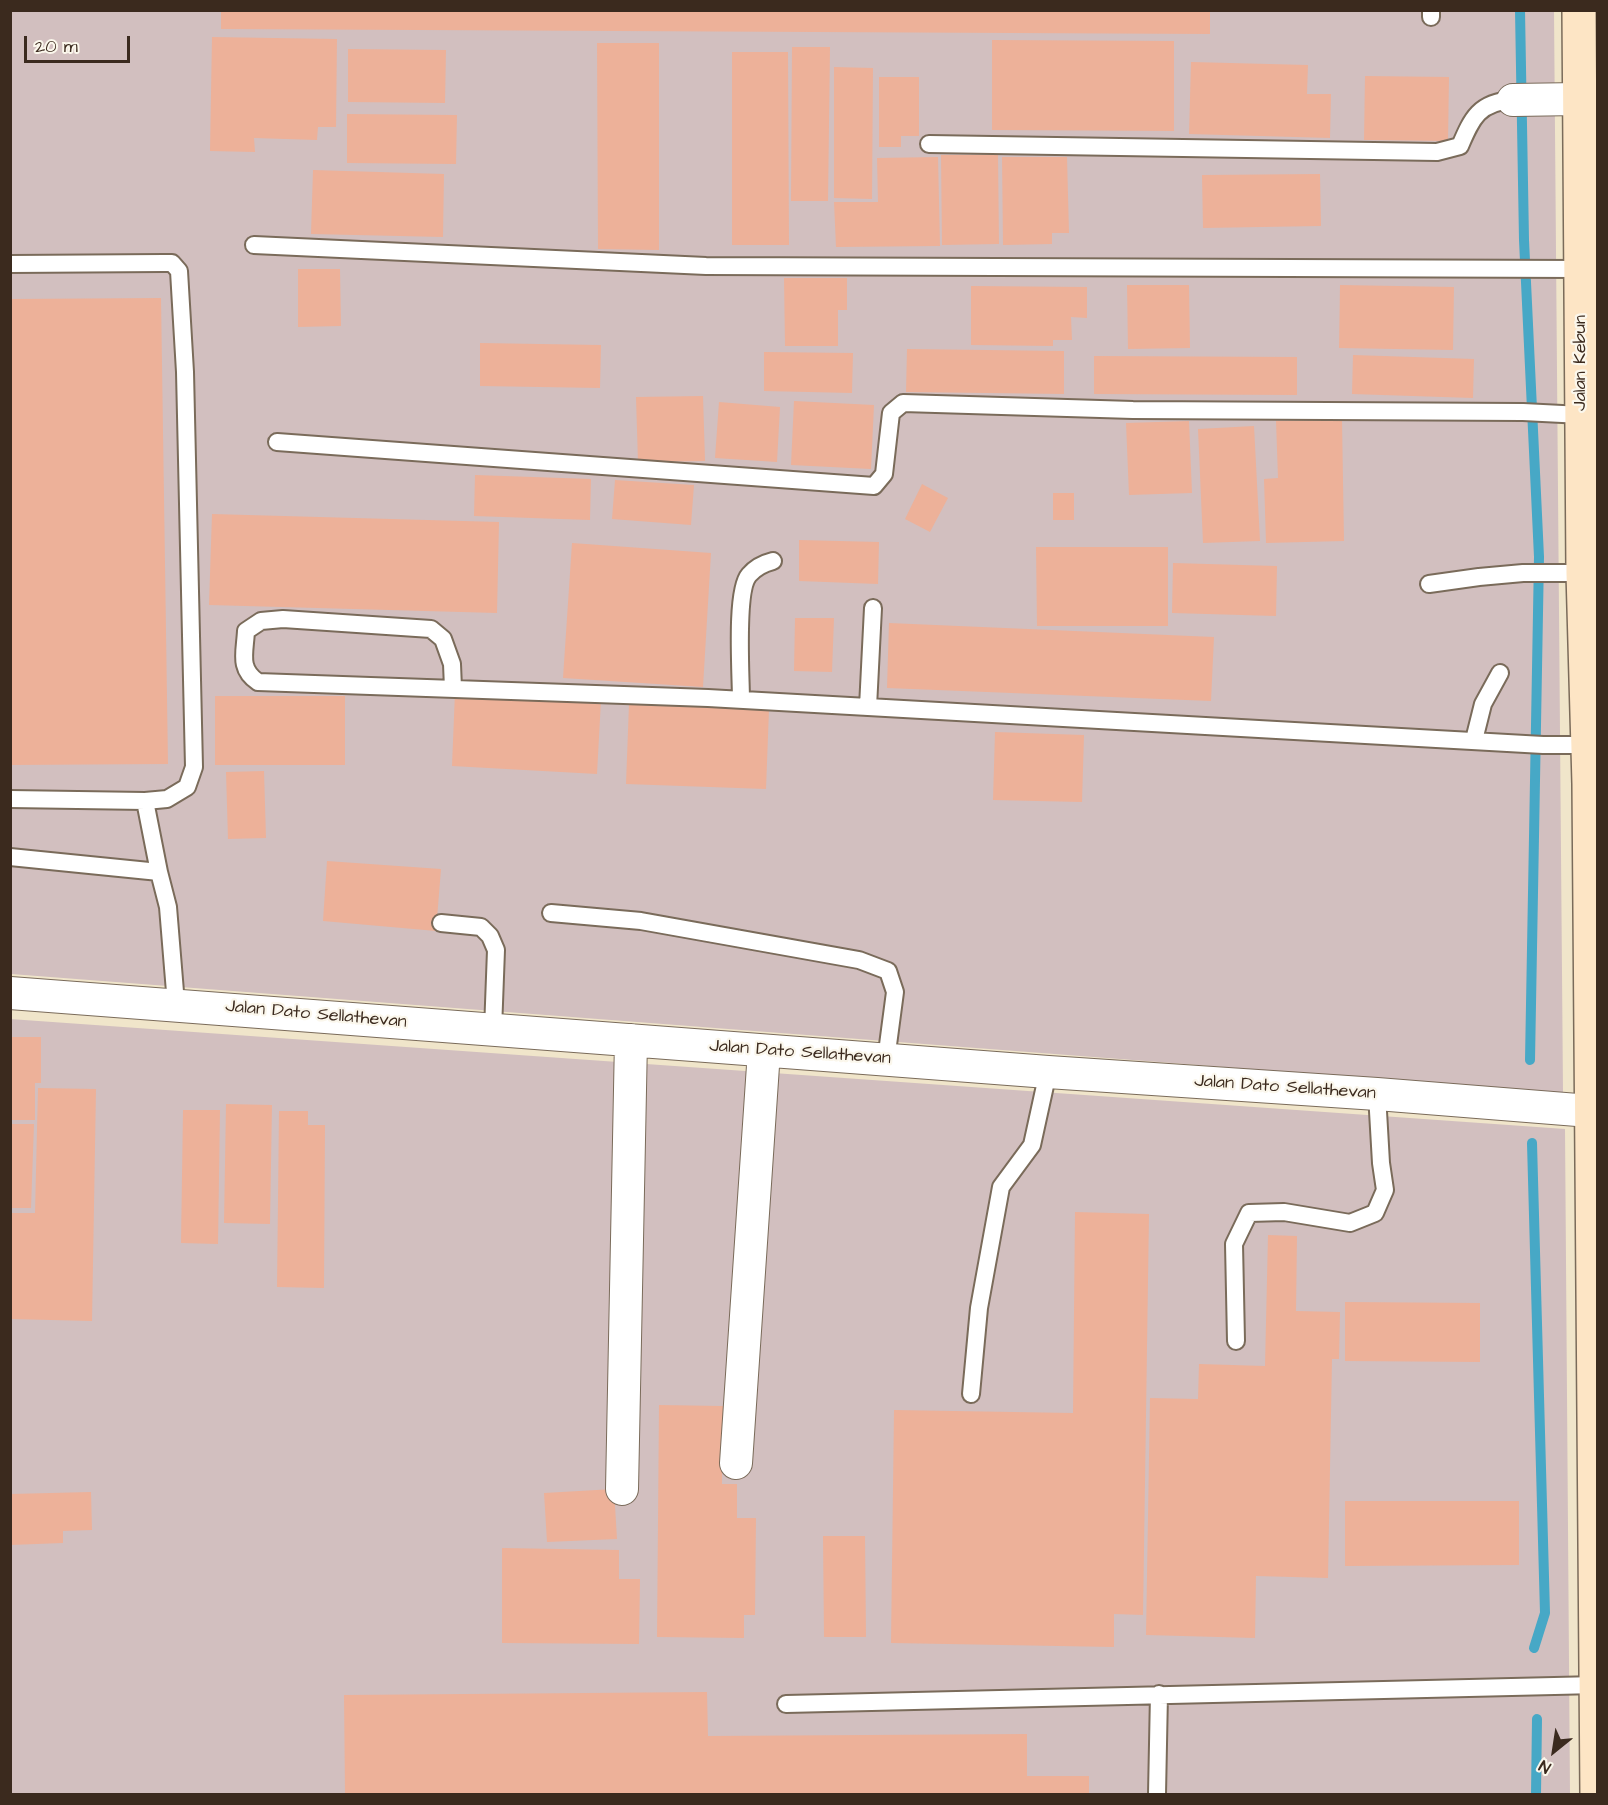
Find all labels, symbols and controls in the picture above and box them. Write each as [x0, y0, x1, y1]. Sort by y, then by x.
scale bar [27, 24, 134, 62]
text: 20 m [35, 34, 78, 59]
street label: Jalan Kebun [1570, 315, 1592, 411]
street label: Jalan Dato Sellathevan [224, 996, 408, 1034]
street label: Jalan Dato Sellathevan [709, 1036, 891, 1070]
street label: Jalan Dato Sellathevan [1194, 1071, 1376, 1105]
north arrow [1524, 1721, 1584, 1781]
text: N [1535, 1755, 1555, 1779]

